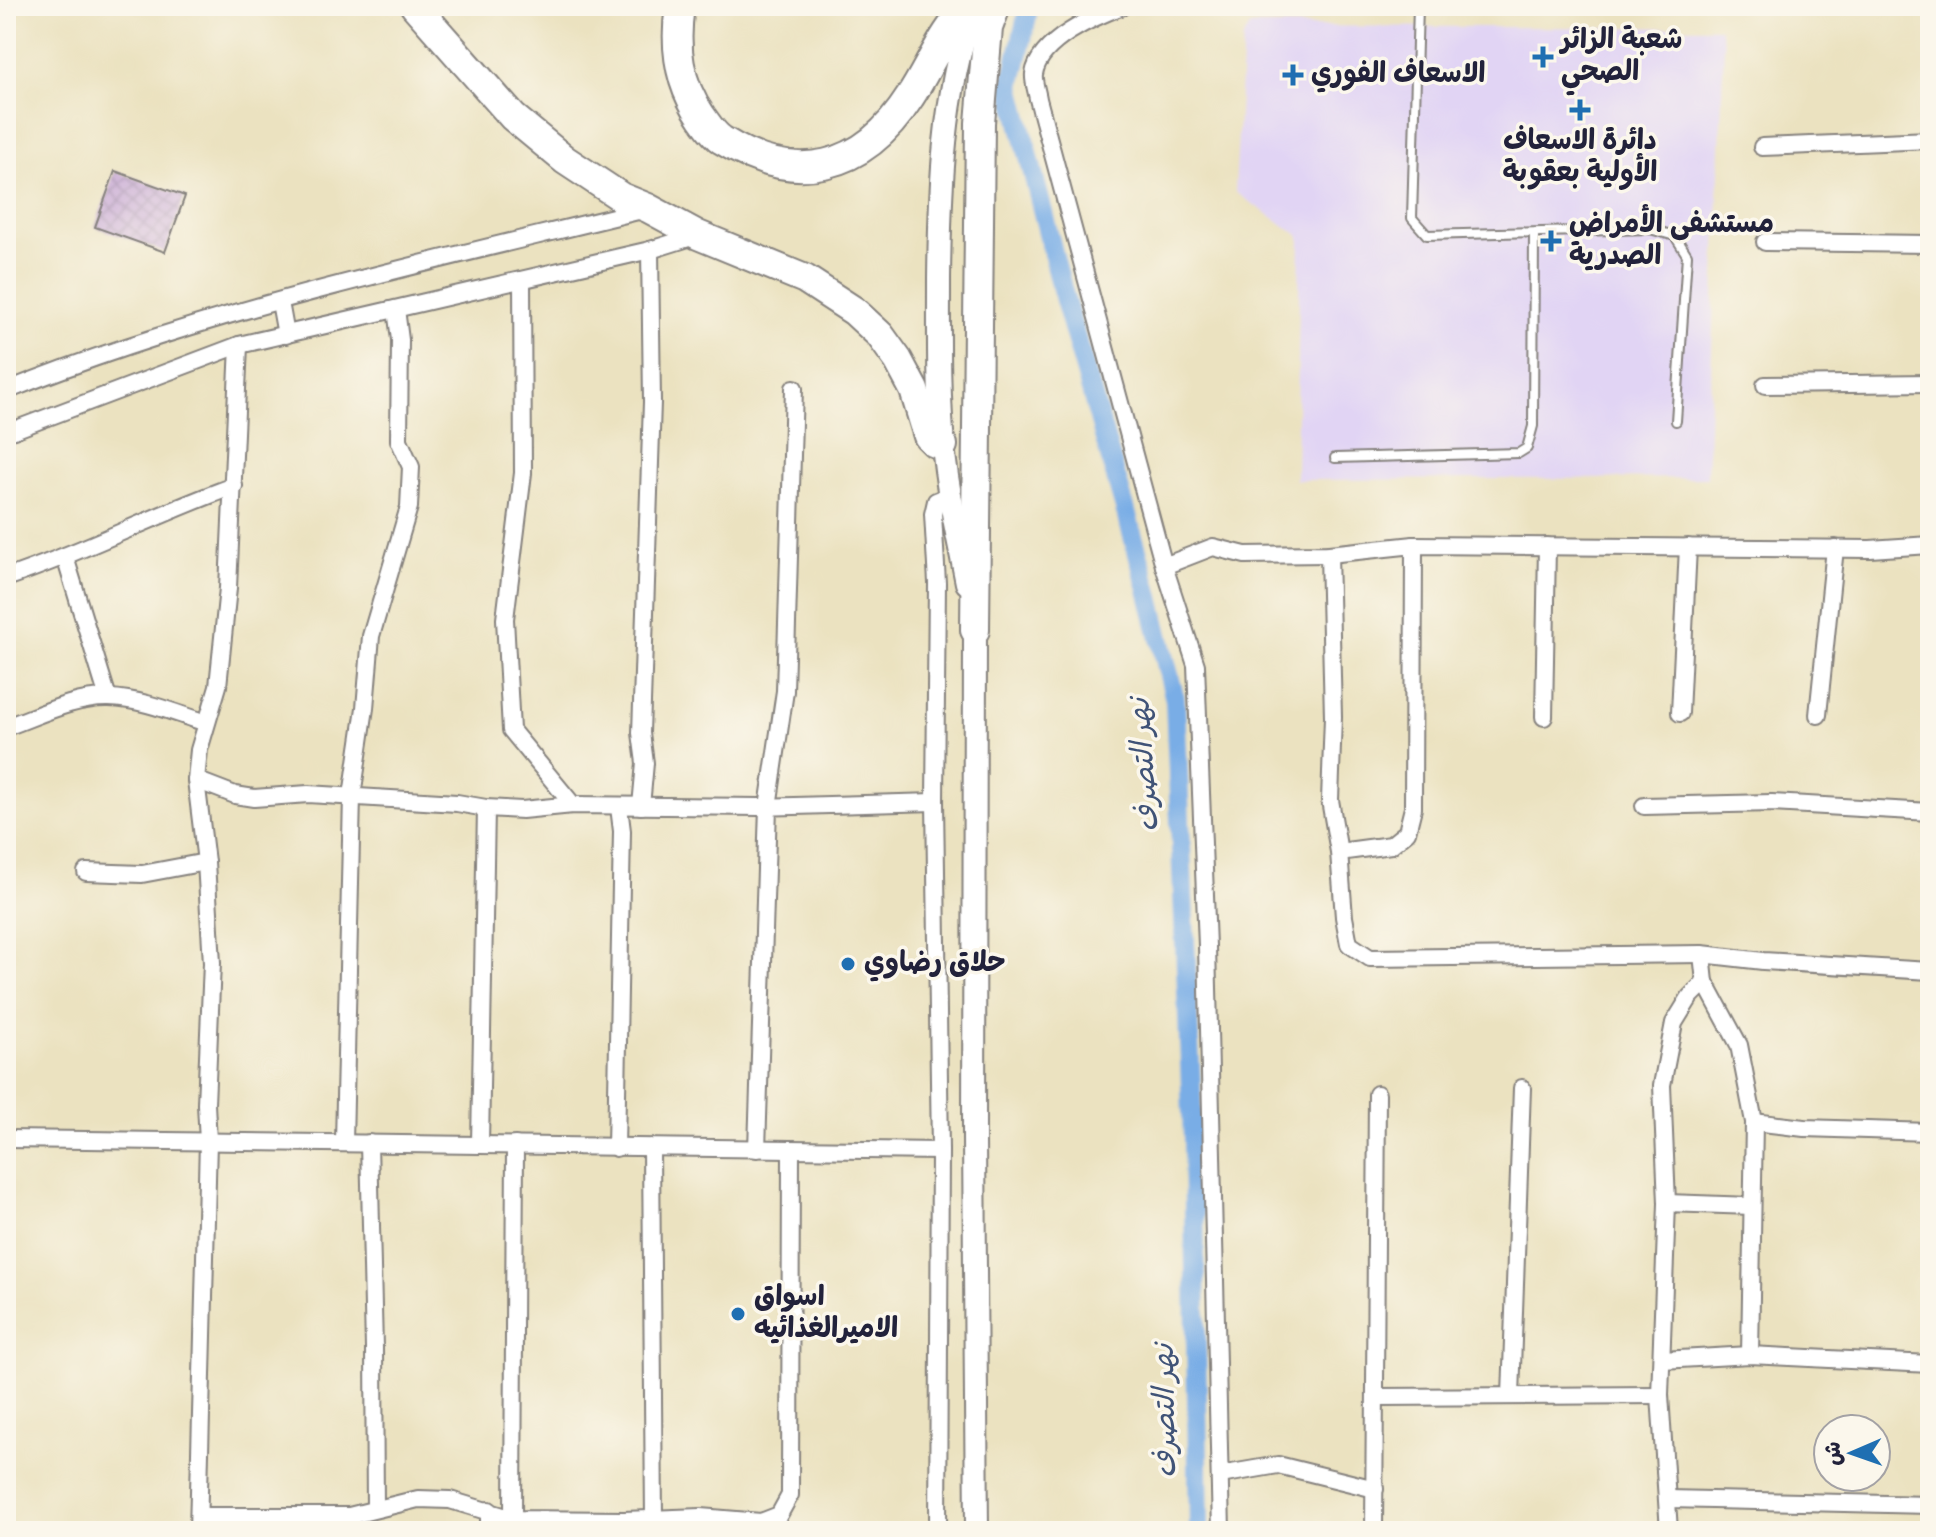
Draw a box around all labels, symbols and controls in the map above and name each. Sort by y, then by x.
place label: شعبة الزائر الصحي [1558,21,1682,96]
marker: شعبة الزائر الصحي [1532,46,1554,68]
place label: الاسعاف الفوري [1311,55,1485,96]
marker: الاسعاف الفوري [1282,64,1304,86]
marker: دائرة الاسعاف الأولية بعقوبة [1569,99,1591,121]
place label: دائرة الاسعاف الأولية بعقوبة [1502,122,1658,195]
place label: مستشفى الأمراض الصدرية [1569,204,1774,278]
marker: مستشفى الأمراض الصدرية [1540,230,1562,252]
water label: نهر التصرف [1119,693,1173,833]
place label: حلاق رضاوي [864,944,1006,985]
marker: حلاق رضاوي [839,955,857,973]
place label: اسواق الاميرالغذائيه [754,1278,898,1351]
marker: اسواق الاميرالغذائيه [729,1305,747,1323]
water label: نهر التصرف [1144,1340,1190,1478]
north arrow [1812,1413,1892,1493]
text: ش [1819,1441,1851,1466]

